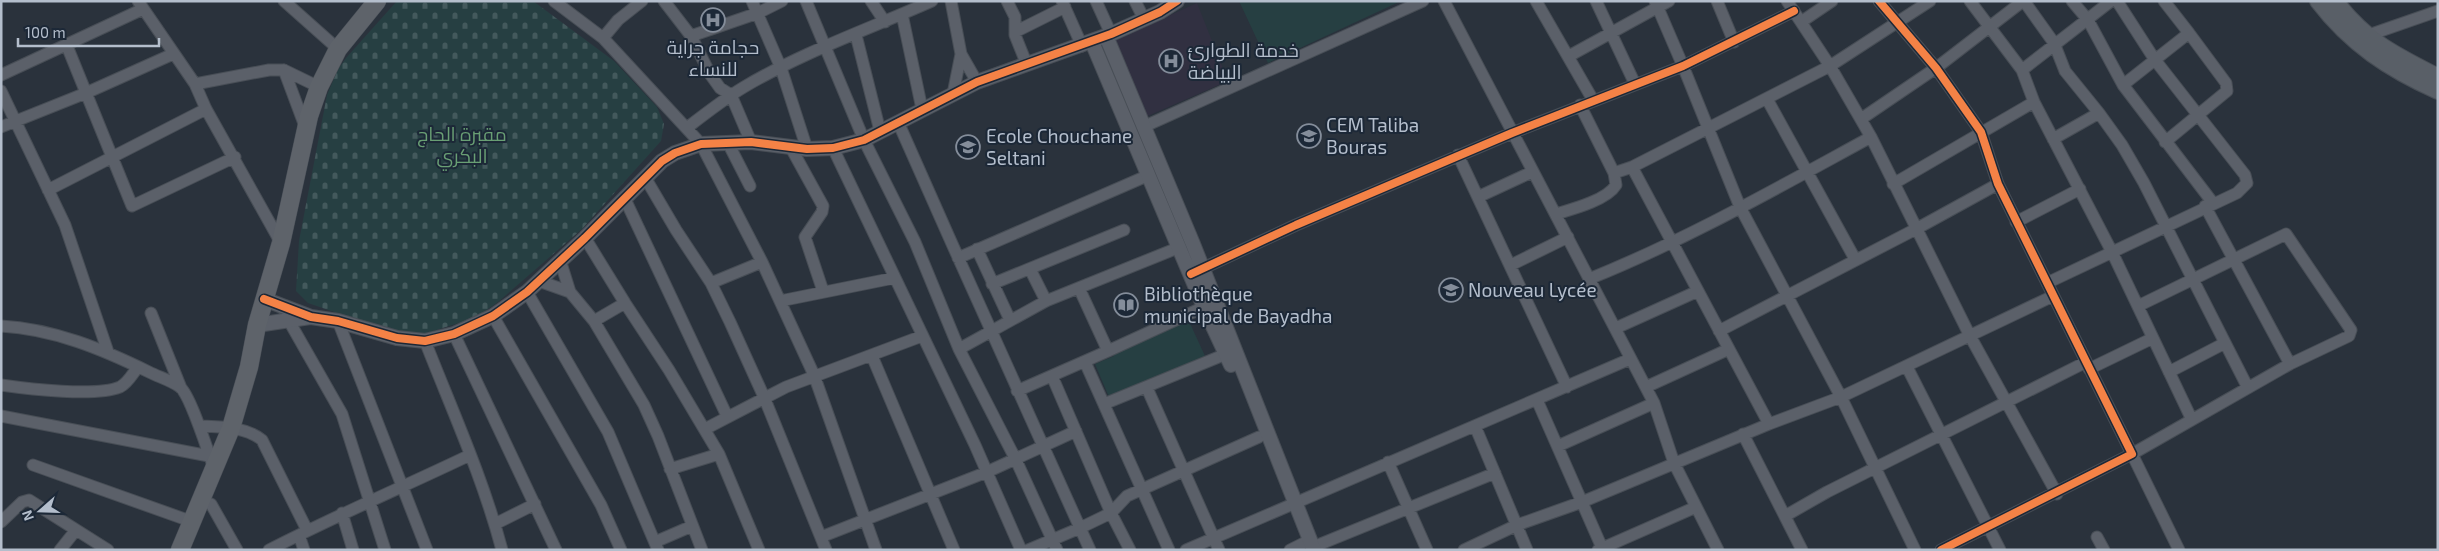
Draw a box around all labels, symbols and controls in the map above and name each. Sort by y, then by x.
hospital icon: حجامة جراية للنساء [700,7,726,33]
scale bar [18,15,159,47]
text: 100 m [25,23,66,41]
place label: حجامة جراية للنساء [667,35,759,80]
place label: خدمة الطوارئ البياضة [1188,38,1299,83]
hospital icon: خدمة الطوارئ البياضة [1158,48,1184,74]
place label: CEM Taliba Bouras [1326,113,1419,158]
park label: مقبرة الحاج البكري [417,122,507,171]
school or university icon: CEM Taliba Bouras [1296,123,1322,149]
place label: Ecole Chouchane Seltani [986,124,1132,169]
school or university icon: Ecole Chouchane Seltani [955,134,981,160]
school or university icon: Nouveau Lycée [1438,277,1464,303]
place label: Nouveau Lycée [1468,278,1597,301]
place label: Bibliothèque municipal de Bayadha [1144,282,1332,327]
library icon: Bibliothèque municipal de Bayadha [1113,292,1139,318]
north arrow [15,486,65,536]
text: N [18,508,37,523]

